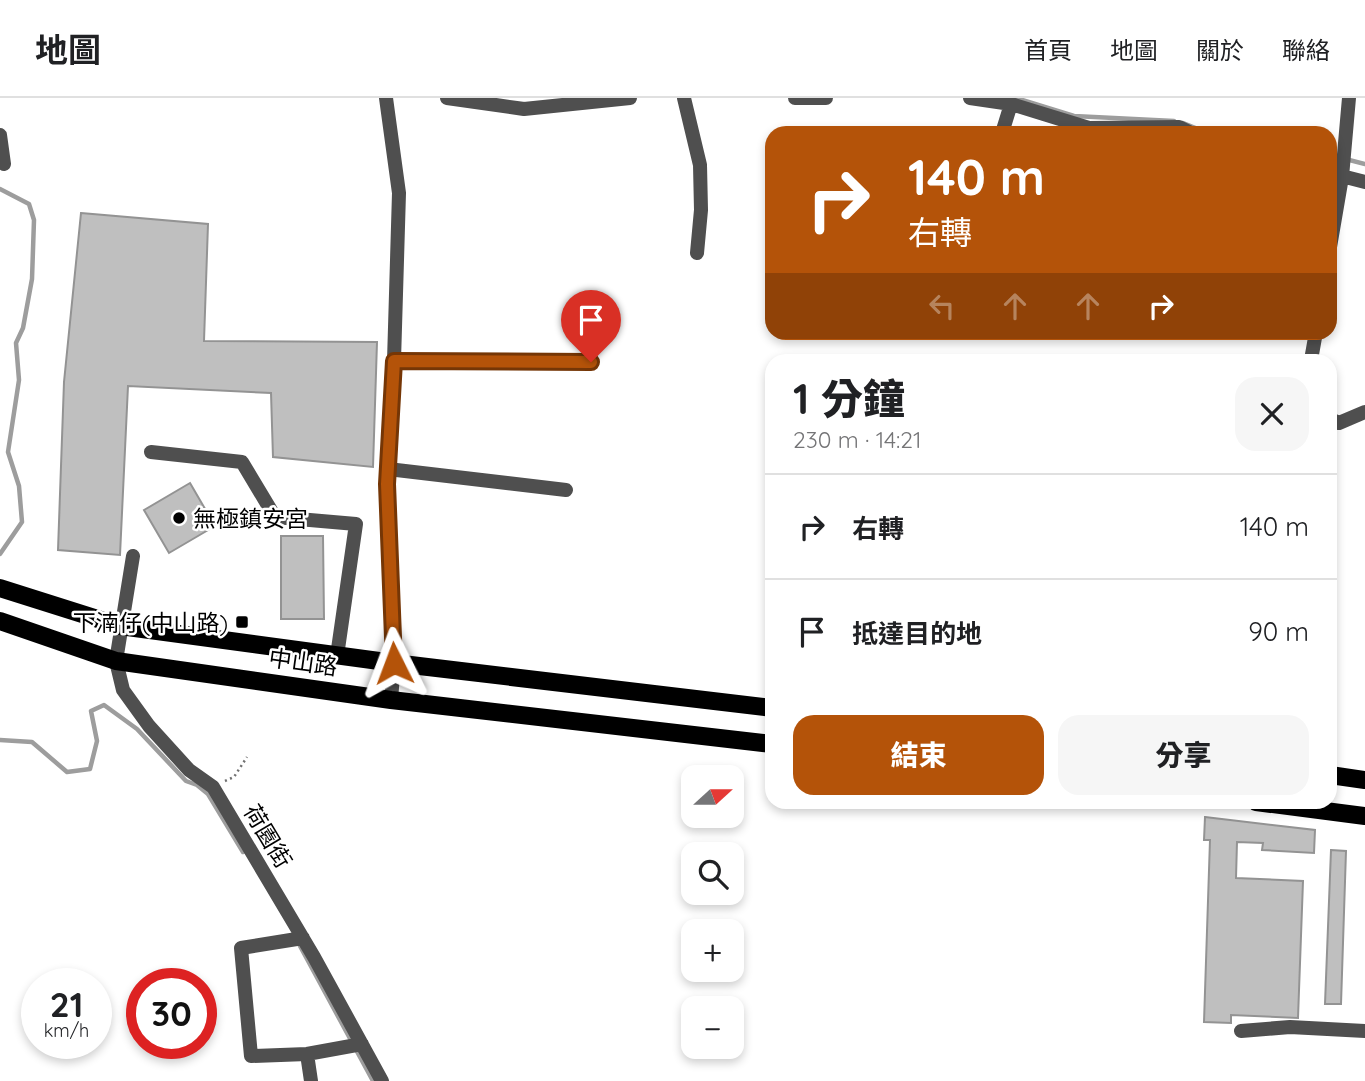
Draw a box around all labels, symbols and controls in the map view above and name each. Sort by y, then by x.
text: 地圖 [35,29,101,70]
text: 首頁 [1024,35,1072,65]
text: 地圖 [1110,35,1158,65]
text: 關於 [1196,35,1244,65]
text: 聯絡 [1282,35,1330,65]
text: 140 m [908,146,1045,207]
icon: right [793,154,884,245]
text: 右轉 [908,212,972,252]
icon: left [923,287,961,325]
icon: ahead [996,287,1034,325]
icon: ahead [1069,287,1107,325]
icon: right [1142,287,1180,325]
pin [561,290,621,362]
icon: arrive [572,301,610,339]
text: 1 分鐘 [793,372,905,425]
button: close [1235,377,1309,451]
text: 230 m · 14:21 [793,425,922,454]
place label: 無極鎮安宮 [193,504,308,533]
icon: right [793,508,831,546]
marker: 無極鎮安宮 [171,510,187,526]
text: 140 m [1240,510,1309,543]
text: 右轉 [852,512,904,545]
place label: 下湳仔(中山路) [73,608,228,637]
icon: arrive [793,613,831,651]
marker: 下湳仔(中山路) [234,614,250,630]
text: 90 m [1248,615,1309,648]
text: 抵達目的地 [852,617,982,650]
position arrow [357,626,431,700]
street label: 中山路 [267,643,339,681]
button: 結束 [793,715,1044,795]
button: 分享 [1058,715,1309,795]
north arrow [681,765,744,828]
map controls [681,765,744,1059]
street label: 荷園街 [238,799,298,873]
button: search [681,842,744,905]
button: + [681,919,744,982]
speed limit sign: 30 [126,968,217,1059]
text: 21 [50,982,83,1026]
button: − [681,996,744,1059]
text: km/h [44,1019,89,1042]

